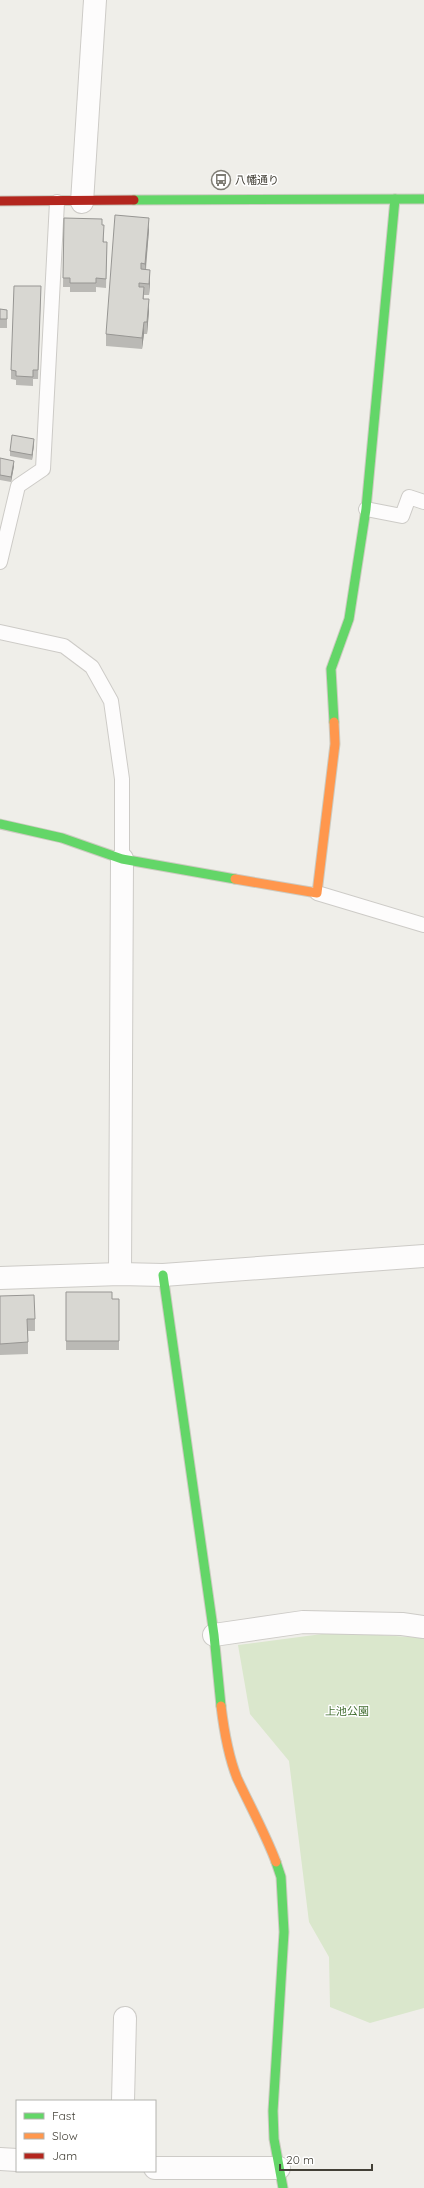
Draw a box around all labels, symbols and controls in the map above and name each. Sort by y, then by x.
bus stop icon: 八幡通り [210,169,232,191]
place label: 八幡通り [235,173,279,187]
park label: 上池公園 [325,1704,369,1718]
legend [16,2100,156,2172]
text: Fast [52,2108,76,2123]
text: Slow [52,2128,78,2143]
scale bar [280,2146,372,2172]
text: Jam [52,2148,77,2163]
text: 20 m [286,2152,314,2167]

